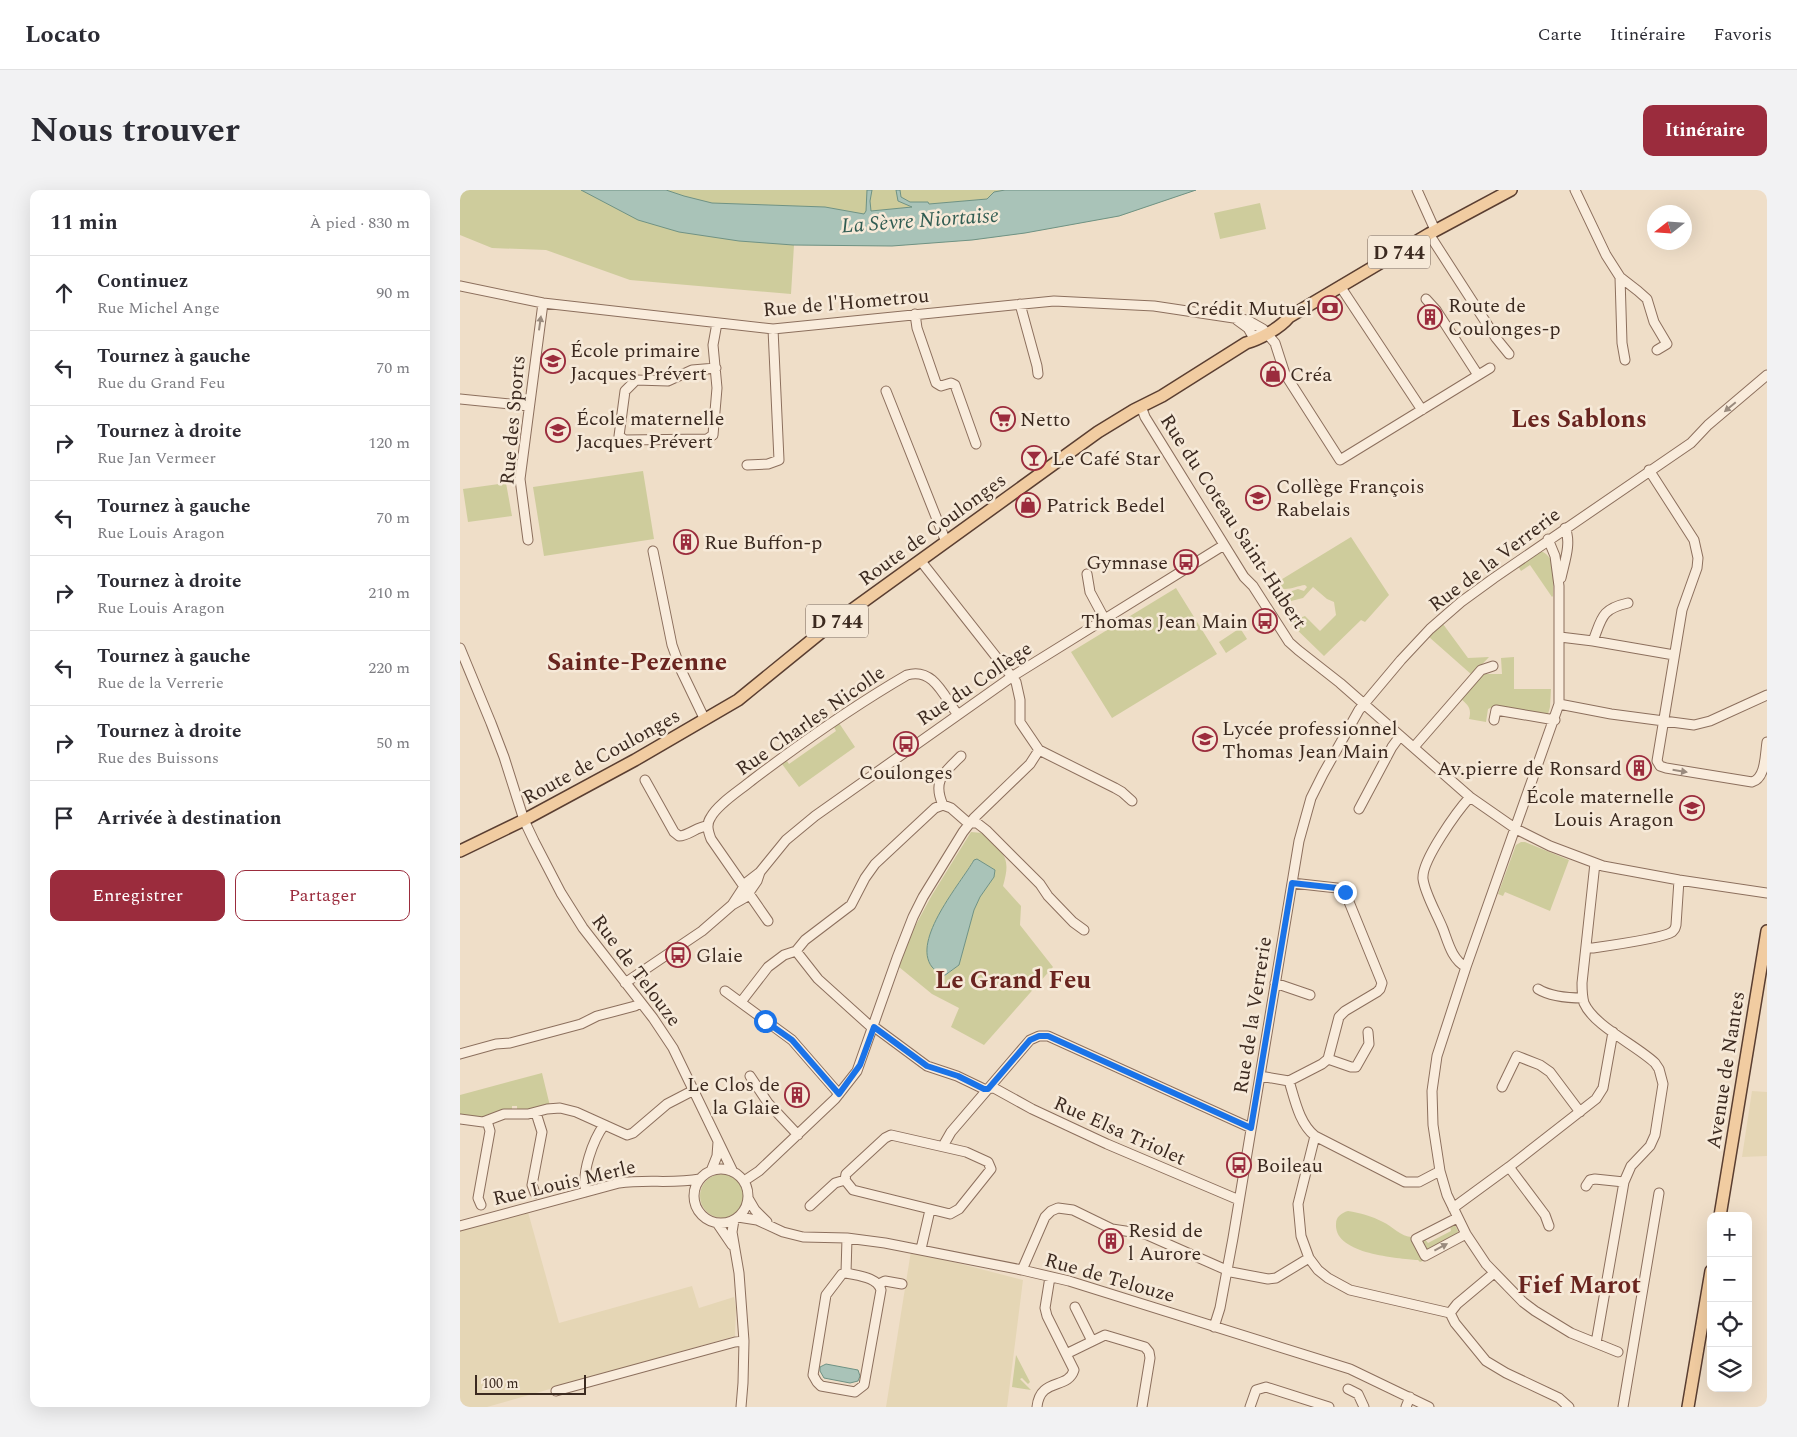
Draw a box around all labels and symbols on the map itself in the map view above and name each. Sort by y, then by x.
water label: La Sèvre Niortaise [840,200,1000,242]
north arrow [1647,205,1692,250]
road number: D 744 [1368,236,1430,268]
street label: Rue de l'Hometrou [762,281,931,325]
place label: Route de Coulonges-p [1448,291,1561,344]
place label: Crédit Mutuel [1186,294,1312,324]
bank icon: Crédit Mutuel [1317,295,1343,321]
building icon: Route de Coulonges-p [1417,304,1443,330]
one-way arrow [536,315,544,331]
place label: École primaire Jacques Prévert [570,336,707,389]
school or university icon: École primaire Jacques Prévert [540,348,566,374]
street label: Rue des Sports [492,354,534,486]
place label: Créa [1290,360,1332,390]
shop icon: Créa [1260,361,1286,387]
district label: Les Sablons [1511,401,1647,439]
one-way arrow [1723,401,1736,412]
place label: École maternelle Jacques Prévert [576,404,724,457]
place label: Netto [1020,405,1071,435]
supermarket icon: Netto [990,406,1016,432]
street label: Rue du Coteau Saint-Hubert [1152,408,1314,635]
school or university icon: École maternelle Jacques Prévert [545,417,571,443]
place label: Le Café Star [1052,444,1161,474]
bar icon: Le Café Star [1021,445,1047,471]
street label: Route de Coulonges [852,466,1013,594]
place label: Collège François Rabelais [1276,472,1425,525]
school or university icon: Collège François Rabelais [1245,485,1271,511]
place label: Patrick Bedel [1046,491,1165,521]
shop icon: Patrick Bedel [1015,492,1041,518]
street label: Rue de la Verrerie [1422,500,1567,619]
place label: Rue Buffon-p [704,528,822,558]
building icon: Rue Buffon-p [673,529,699,555]
place label: Gymnase [1086,548,1168,578]
bus stop icon: Gymnase [1173,549,1199,575]
road number: D 744 [806,604,868,638]
place label: Thomas Jean Main [1081,607,1248,637]
bus stop icon: Thomas Jean Main [1252,608,1278,634]
street label: Rue du Collège [911,634,1038,734]
district label: Sainte-Pezenne [547,644,727,682]
street label: Rue Charles Nicolle [730,658,891,784]
street label: Route de Coulonges [517,701,686,813]
place label: Lycée professionnel Thomas Jean Main [1222,714,1398,767]
school or university icon: Lycée professionnel Thomas Jean Main [1192,726,1218,752]
bus stop icon: Coulonges [893,731,919,757]
place label: Av.pierre de Ronsard [1437,754,1622,784]
building icon: Av.pierre de Ronsard [1626,755,1652,781]
place label: Coulonges [859,758,953,788]
one-way arrow [1672,767,1688,775]
place label: École maternelle Louis Aragon [1526,782,1674,835]
school or university icon: École maternelle Louis Aragon [1679,795,1705,821]
route end [1334,881,1357,904]
street label: Rue de Telouze [584,908,689,1033]
street label: Rue de la Verrerie [1226,935,1280,1096]
place label: Glaie [696,941,743,971]
bus stop icon: Glaie [665,942,691,968]
district label: Le Grand Feu [935,962,1091,1000]
street label: Avenue de Nantes [1699,989,1753,1151]
route start [754,1010,777,1033]
place label: Le Clos de la Glaie [687,1070,780,1123]
building icon: Le Clos de la Glaie [784,1082,810,1108]
street label: Rue Elsa Triolet [1049,1088,1191,1173]
place label: Boileau [1256,1151,1323,1181]
street label: Rue Louis Merle [490,1152,639,1214]
bus stop icon: Boileau [1226,1152,1252,1178]
place label: Resid de l Aurore [1128,1216,1203,1269]
building icon: Resid de l Aurore [1098,1228,1124,1254]
one-way arrow [1434,1243,1449,1251]
street label: Rue de Telouze [1041,1245,1178,1311]
district label: Fief Marot [1517,1267,1641,1305]
scale bar [475,1372,586,1395]

